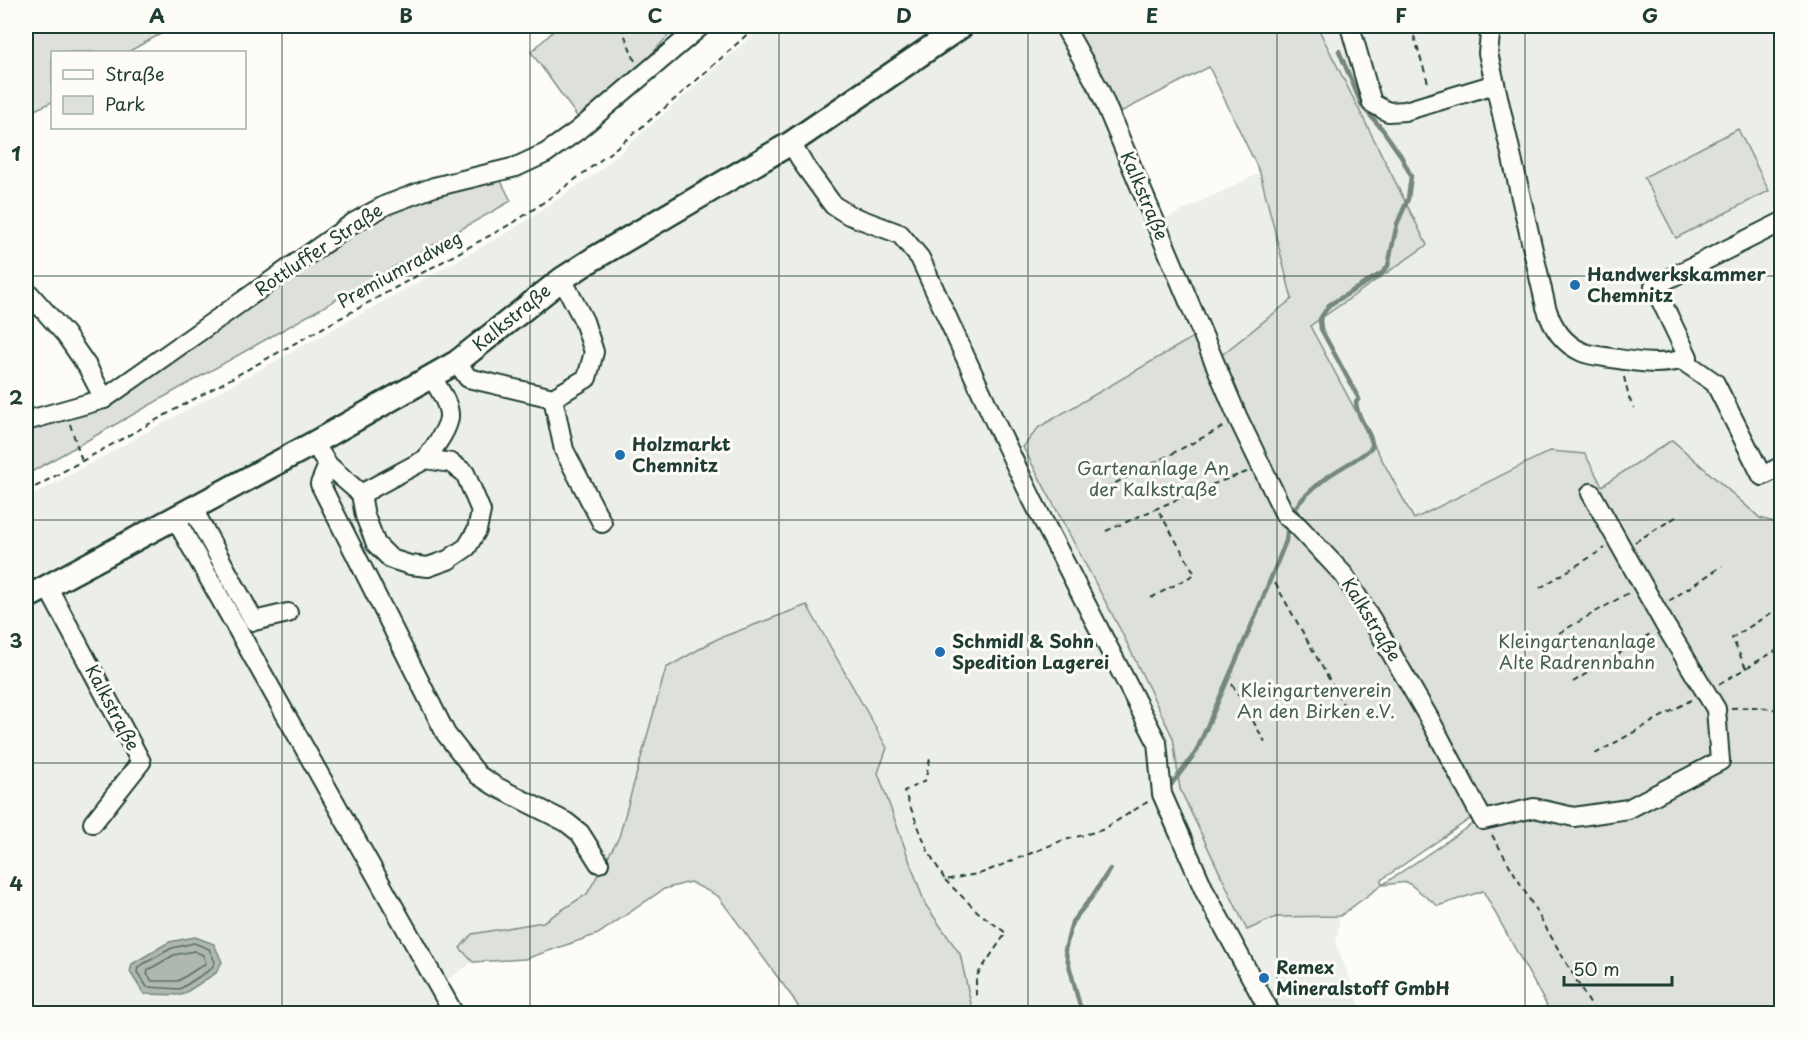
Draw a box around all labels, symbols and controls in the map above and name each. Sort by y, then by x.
text: A [149,0,165,30]
text: B [399,0,413,30]
text: C [647,0,663,30]
text: D [896,0,912,30]
text: E [1146,0,1158,30]
text: F [1395,0,1407,30]
text: G [1642,0,1658,30]
legend [51,51,246,129]
text: Straße [105,60,165,87]
text: Park [105,90,145,117]
text: 1 [11,138,21,168]
street label: Kalkstraße [1115,147,1176,244]
street label: Rottluffer Straße [249,196,387,302]
street label: Premiumradweg [332,223,466,314]
place label: Handwerkskammer Chemnitz [1587,260,1766,308]
street label: Kalkstraße [466,277,556,357]
marker: Handwerkskammer Chemnitz [1568,278,1582,292]
text: 2 [9,382,23,412]
place label: Holzmarkt Chemnitz [632,430,731,478]
marker: Holzmarkt Chemnitz [613,448,627,462]
park label: Gartenanlage An der Kalkstraße [1077,454,1229,502]
street label: Kalkstraße [1336,572,1409,666]
text: 3 [9,625,23,655]
place label: Schmidl & Sohn Spedition Lagerei [952,627,1109,675]
park label: Kleingartenanlage Alte Radrennbahn [1498,627,1656,675]
marker: Schmidl & Sohn Spedition Lagerei [933,645,947,659]
street label: Kalkstraße [79,659,147,755]
park label: Kleingartenverein An den Birken e.V. [1237,676,1395,724]
text: 4 [9,868,23,898]
scale bar [1564,949,1672,987]
place label: Remex Mineralstoff GmbH [1276,953,1450,1001]
text: 50 m [1573,955,1620,982]
marker: Remex Mineralstoff GmbH [1257,971,1271,985]

